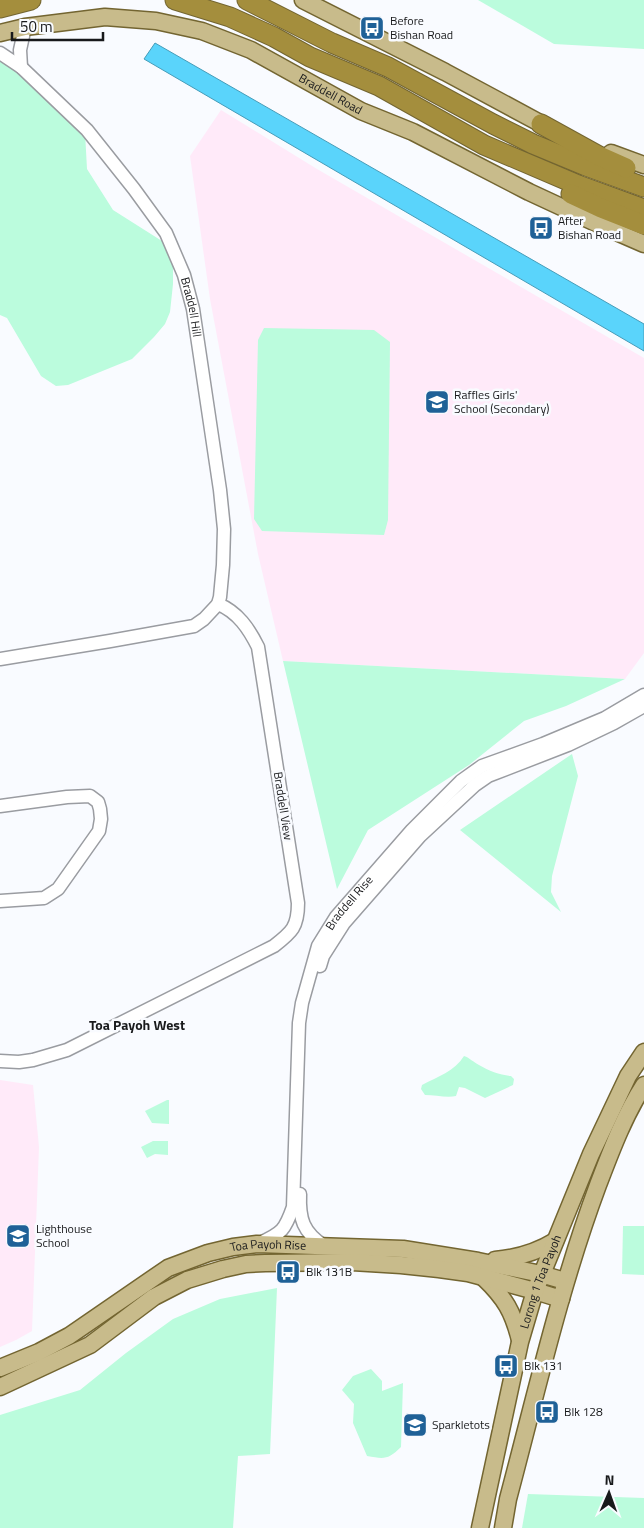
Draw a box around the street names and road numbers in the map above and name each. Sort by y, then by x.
street label: Braddell Road [295,68,366,119]
street label: Braddell Hill [176,275,207,338]
street label: Braddell View [269,770,298,842]
street label: Braddell Rise [320,871,377,934]
street label: Lorong 1 Toa Payoh [514,1232,566,1331]
street label: Toa Payoh Rise [228,1234,306,1256]

